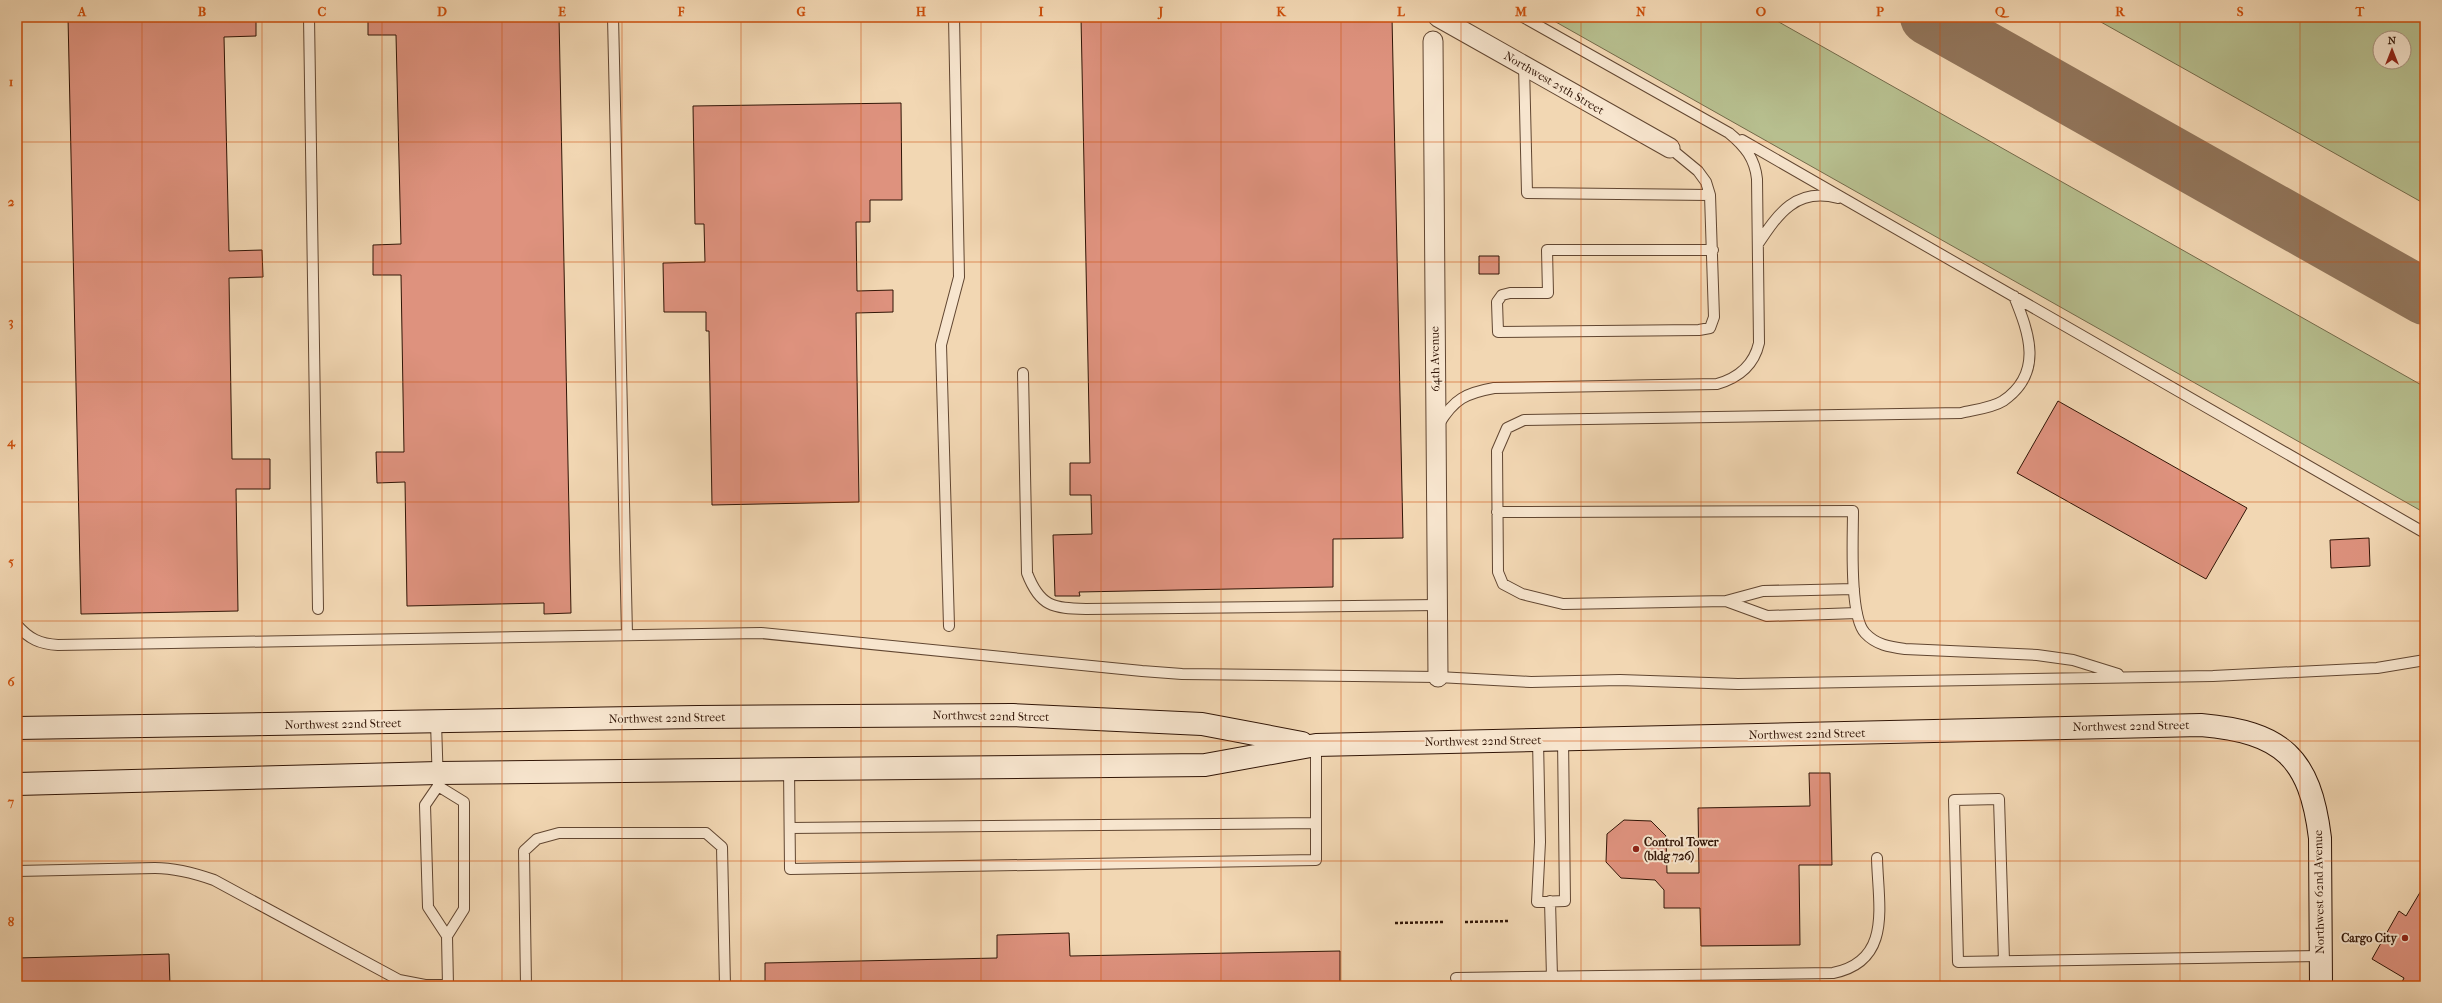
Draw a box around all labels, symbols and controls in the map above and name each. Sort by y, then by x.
text: A [77,4,87,19]
text: B [198,4,207,19]
text: C [318,4,327,19]
text: D [437,4,447,19]
text: E [558,4,566,19]
text: F [677,4,685,19]
text: G [796,4,806,19]
text: H [916,4,927,19]
text: I [1038,4,1044,19]
text: J [1157,4,1164,20]
text: K [1276,4,1287,19]
text: L [1397,4,1406,19]
text: M [1514,4,1527,19]
text: N [1636,4,1646,19]
text: O [1756,4,1766,19]
text: P [1876,4,1884,19]
text: Q [1995,4,2010,19]
text: R [2115,4,2126,19]
text: S [2237,4,2244,19]
text: T [2355,4,2366,19]
north arrow [2372,30,2412,70]
text: N [2388,34,2397,47]
street label: Northwest 25th Street [1501,49,1607,118]
text: 1 [9,74,14,89]
text: 2 [8,194,15,209]
text: 3 [8,314,14,330]
street label: 64th Avenue [1427,326,1443,392]
text: 4 [6,434,16,450]
text: 5 [8,554,14,569]
text: 6 [7,674,15,689]
street label: Northwest 22nd Street [932,708,1050,724]
street label: Northwest 22nd Street [608,710,726,726]
street label: Northwest 22nd Street [284,716,402,732]
street label: Northwest 22nd Street [2072,718,2190,734]
street label: Northwest 22nd Street [1748,726,1866,742]
street label: Northwest 22nd Street [1424,733,1542,749]
text: 7 [7,794,15,809]
street label: Northwest 62nd Avenue [2311,830,2327,954]
place label: Control Tower (bldg 726) [1644,835,1720,864]
marker: Control Tower (bldg 726) [1631,844,1641,854]
text: 8 [8,914,15,929]
place label: Cargo City [2341,931,2398,946]
marker: Cargo City [2400,933,2410,943]

